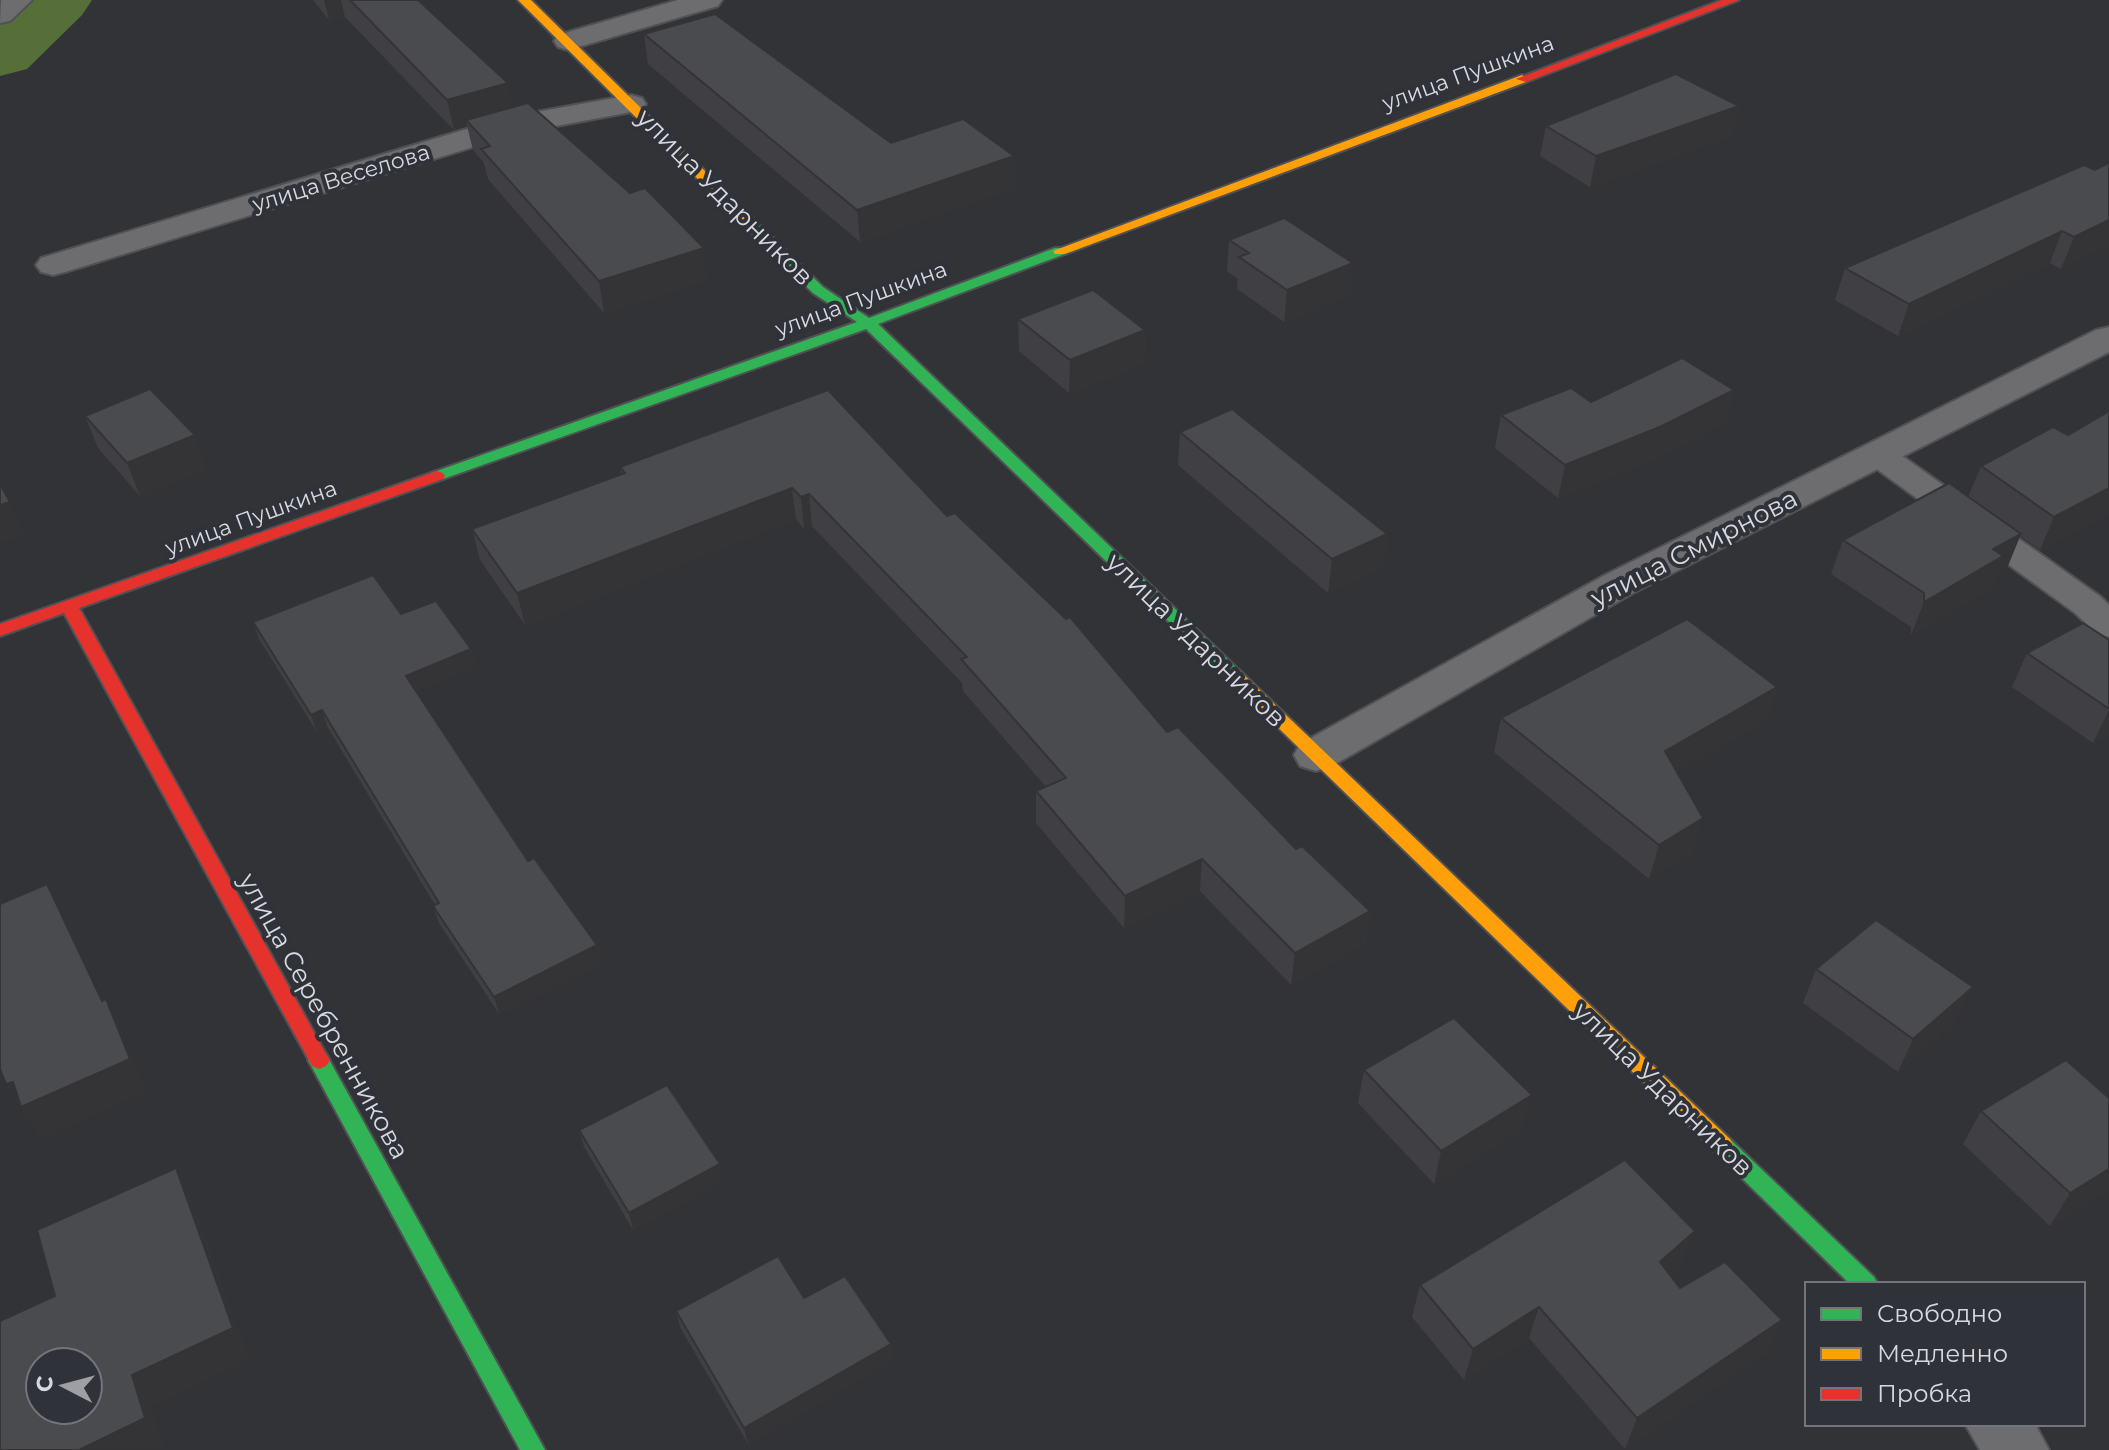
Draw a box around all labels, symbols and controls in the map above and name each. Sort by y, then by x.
street label: улица Пушкина [1377,29,1558,117]
street label: улица Ударников [629,101,820,292]
street label: улица Веселова [248,138,433,218]
street label: улица Пушкина [770,255,951,343]
street label: улица Пушкина [160,474,341,562]
street label: улица Смирнова [1584,482,1803,614]
street label: улица Ударников [1099,545,1292,734]
street label: улица Серебренникова [231,866,416,1165]
street label: улица Ударников [1566,994,1759,1183]
legend [1805,1282,2085,1426]
text: Свободно [1877,1299,2002,1328]
text: Медленно [1877,1339,2008,1368]
north arrow [24,1346,104,1426]
text: С [30,1375,59,1393]
text: Пробка [1877,1379,1972,1408]

